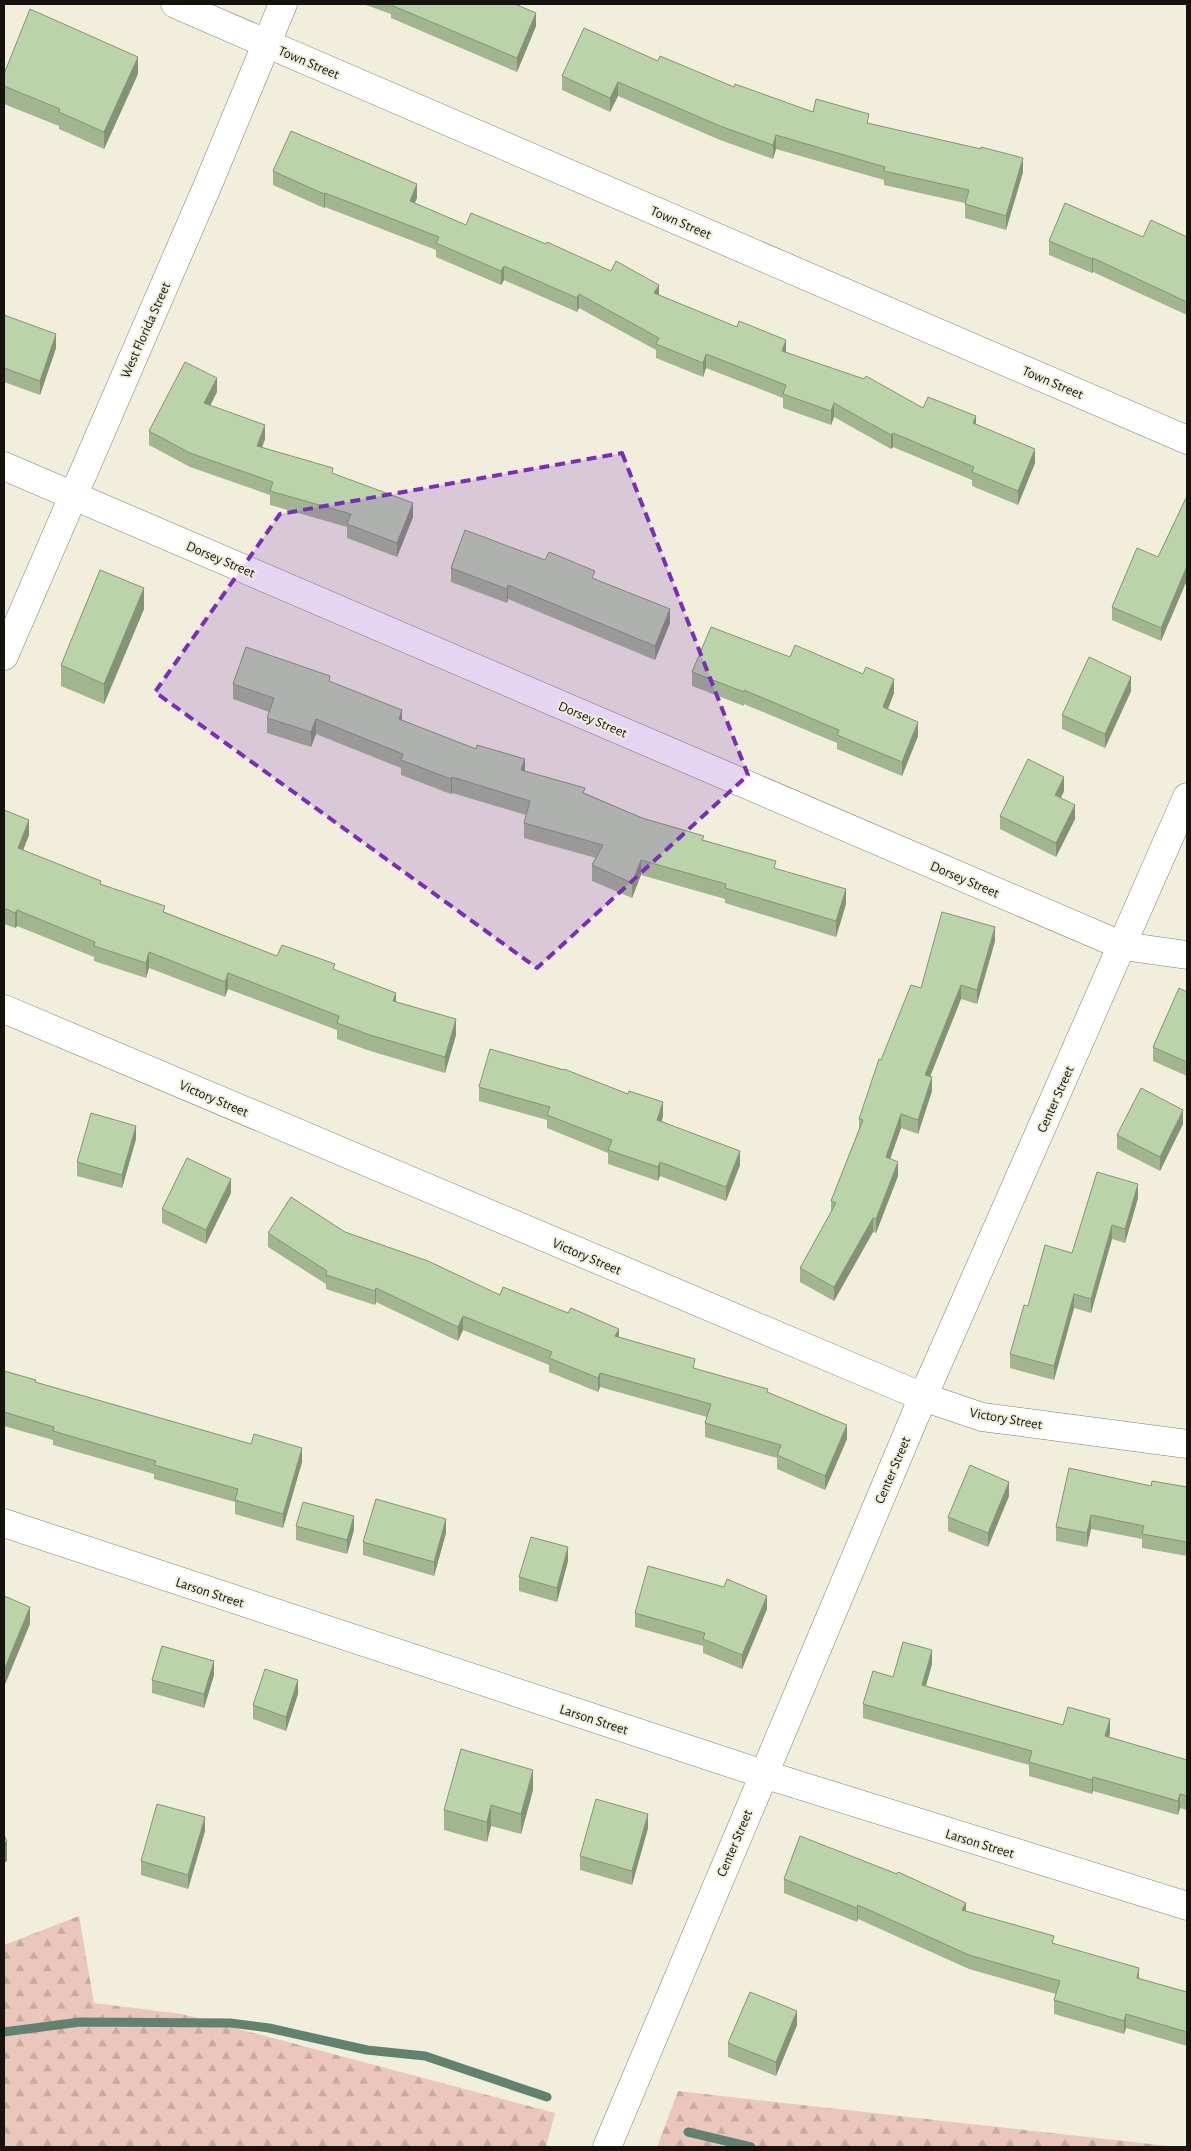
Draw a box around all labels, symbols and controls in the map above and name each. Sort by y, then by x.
street label: Town Street [276,44,342,82]
street label: Town Street [648,204,714,242]
street label: West Florida Street [118,280,174,381]
street label: Town Street [1020,364,1086,402]
street label: Dorsey Street [184,539,258,581]
street label: Dorsey Street [556,699,630,741]
street label: Dorsey Street [928,859,1002,901]
street label: Center Street [1035,1064,1077,1135]
street label: Victory Street [177,1078,251,1120]
street label: Victory Street [550,1236,624,1278]
street label: Victory Street [968,1406,1044,1432]
street label: Center Street [873,1434,913,1506]
street label: Larson Street [174,1575,246,1611]
street label: Larson Street [558,1702,630,1738]
street label: Center Street [715,1807,755,1879]
street label: Larson Street [944,1827,1016,1861]

